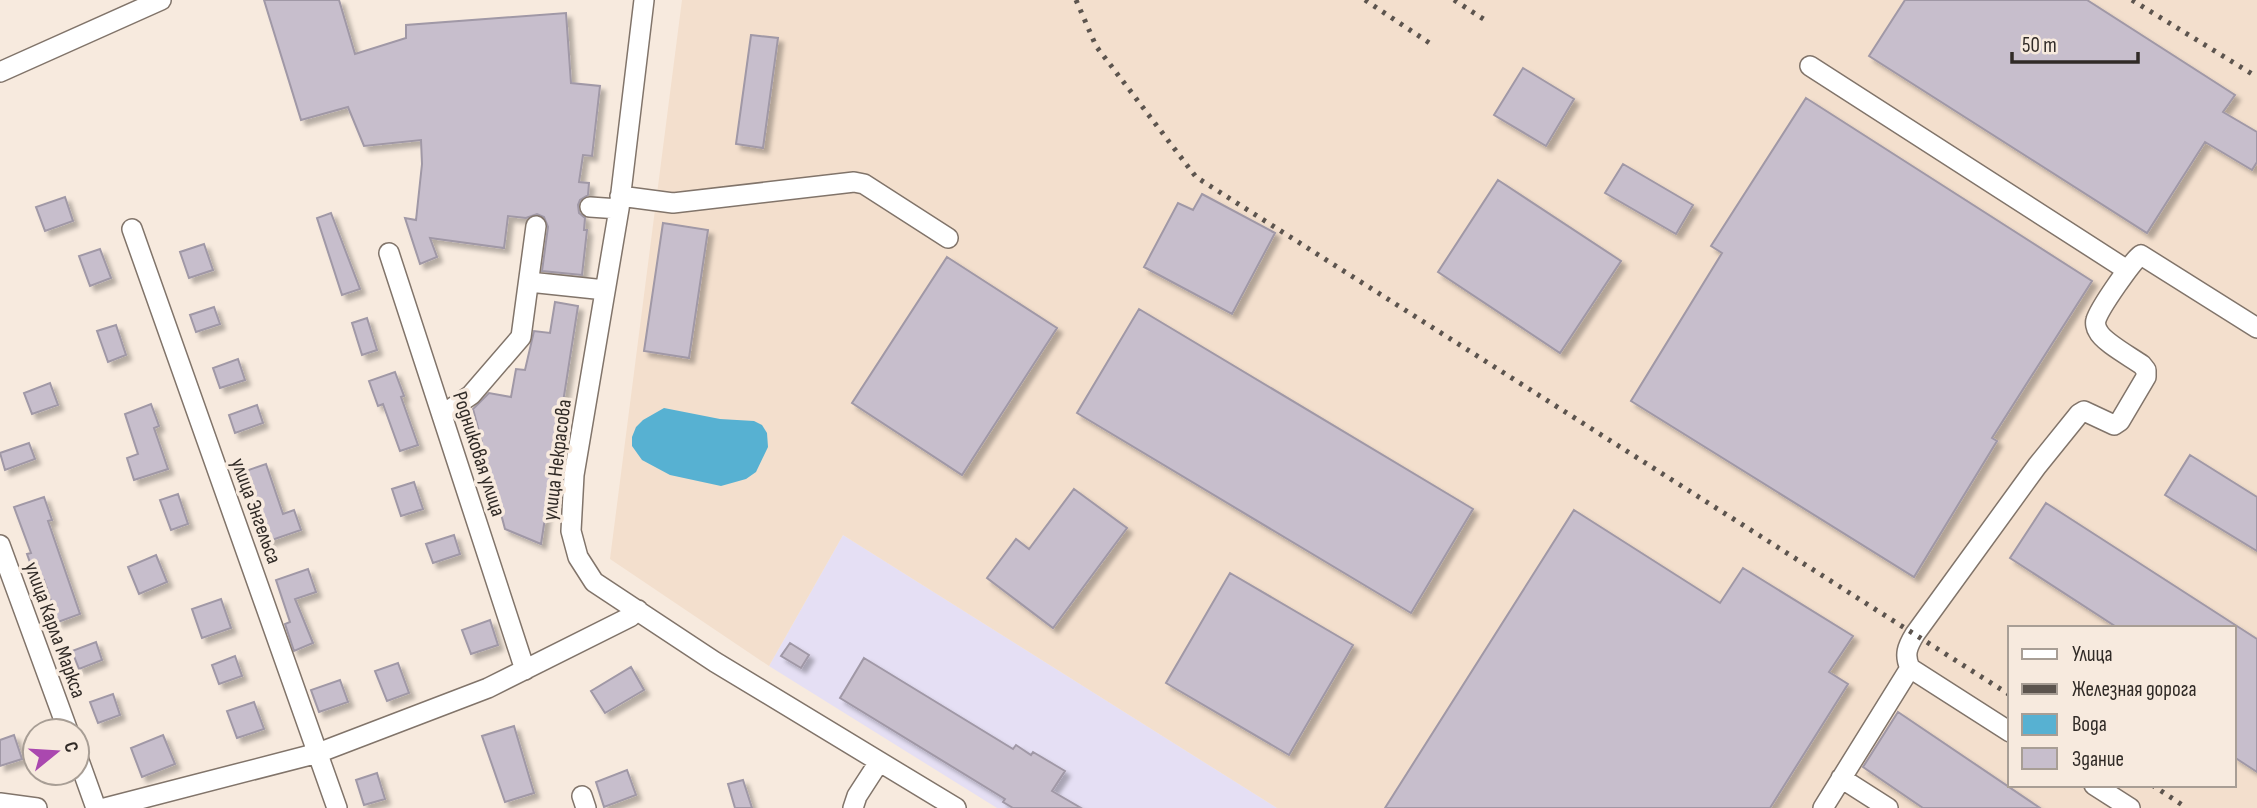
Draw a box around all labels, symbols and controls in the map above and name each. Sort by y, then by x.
scale bar [2012,21,2138,65]
text: 50 m [2022,33,2057,58]
street label: Родниковая улица [447,388,511,520]
street label: улица Некрасова [537,398,577,522]
street label: улица Энгельса [225,455,287,567]
street label: улица Карла Маркса [19,559,91,701]
legend [2008,626,2236,787]
text: Улица [2072,642,2113,667]
text: Железная дорога [2072,677,2197,702]
text: Вода [2072,712,2107,737]
north arrow [21,717,91,787]
text: С [58,739,83,756]
text: Здание [2072,747,2124,772]

